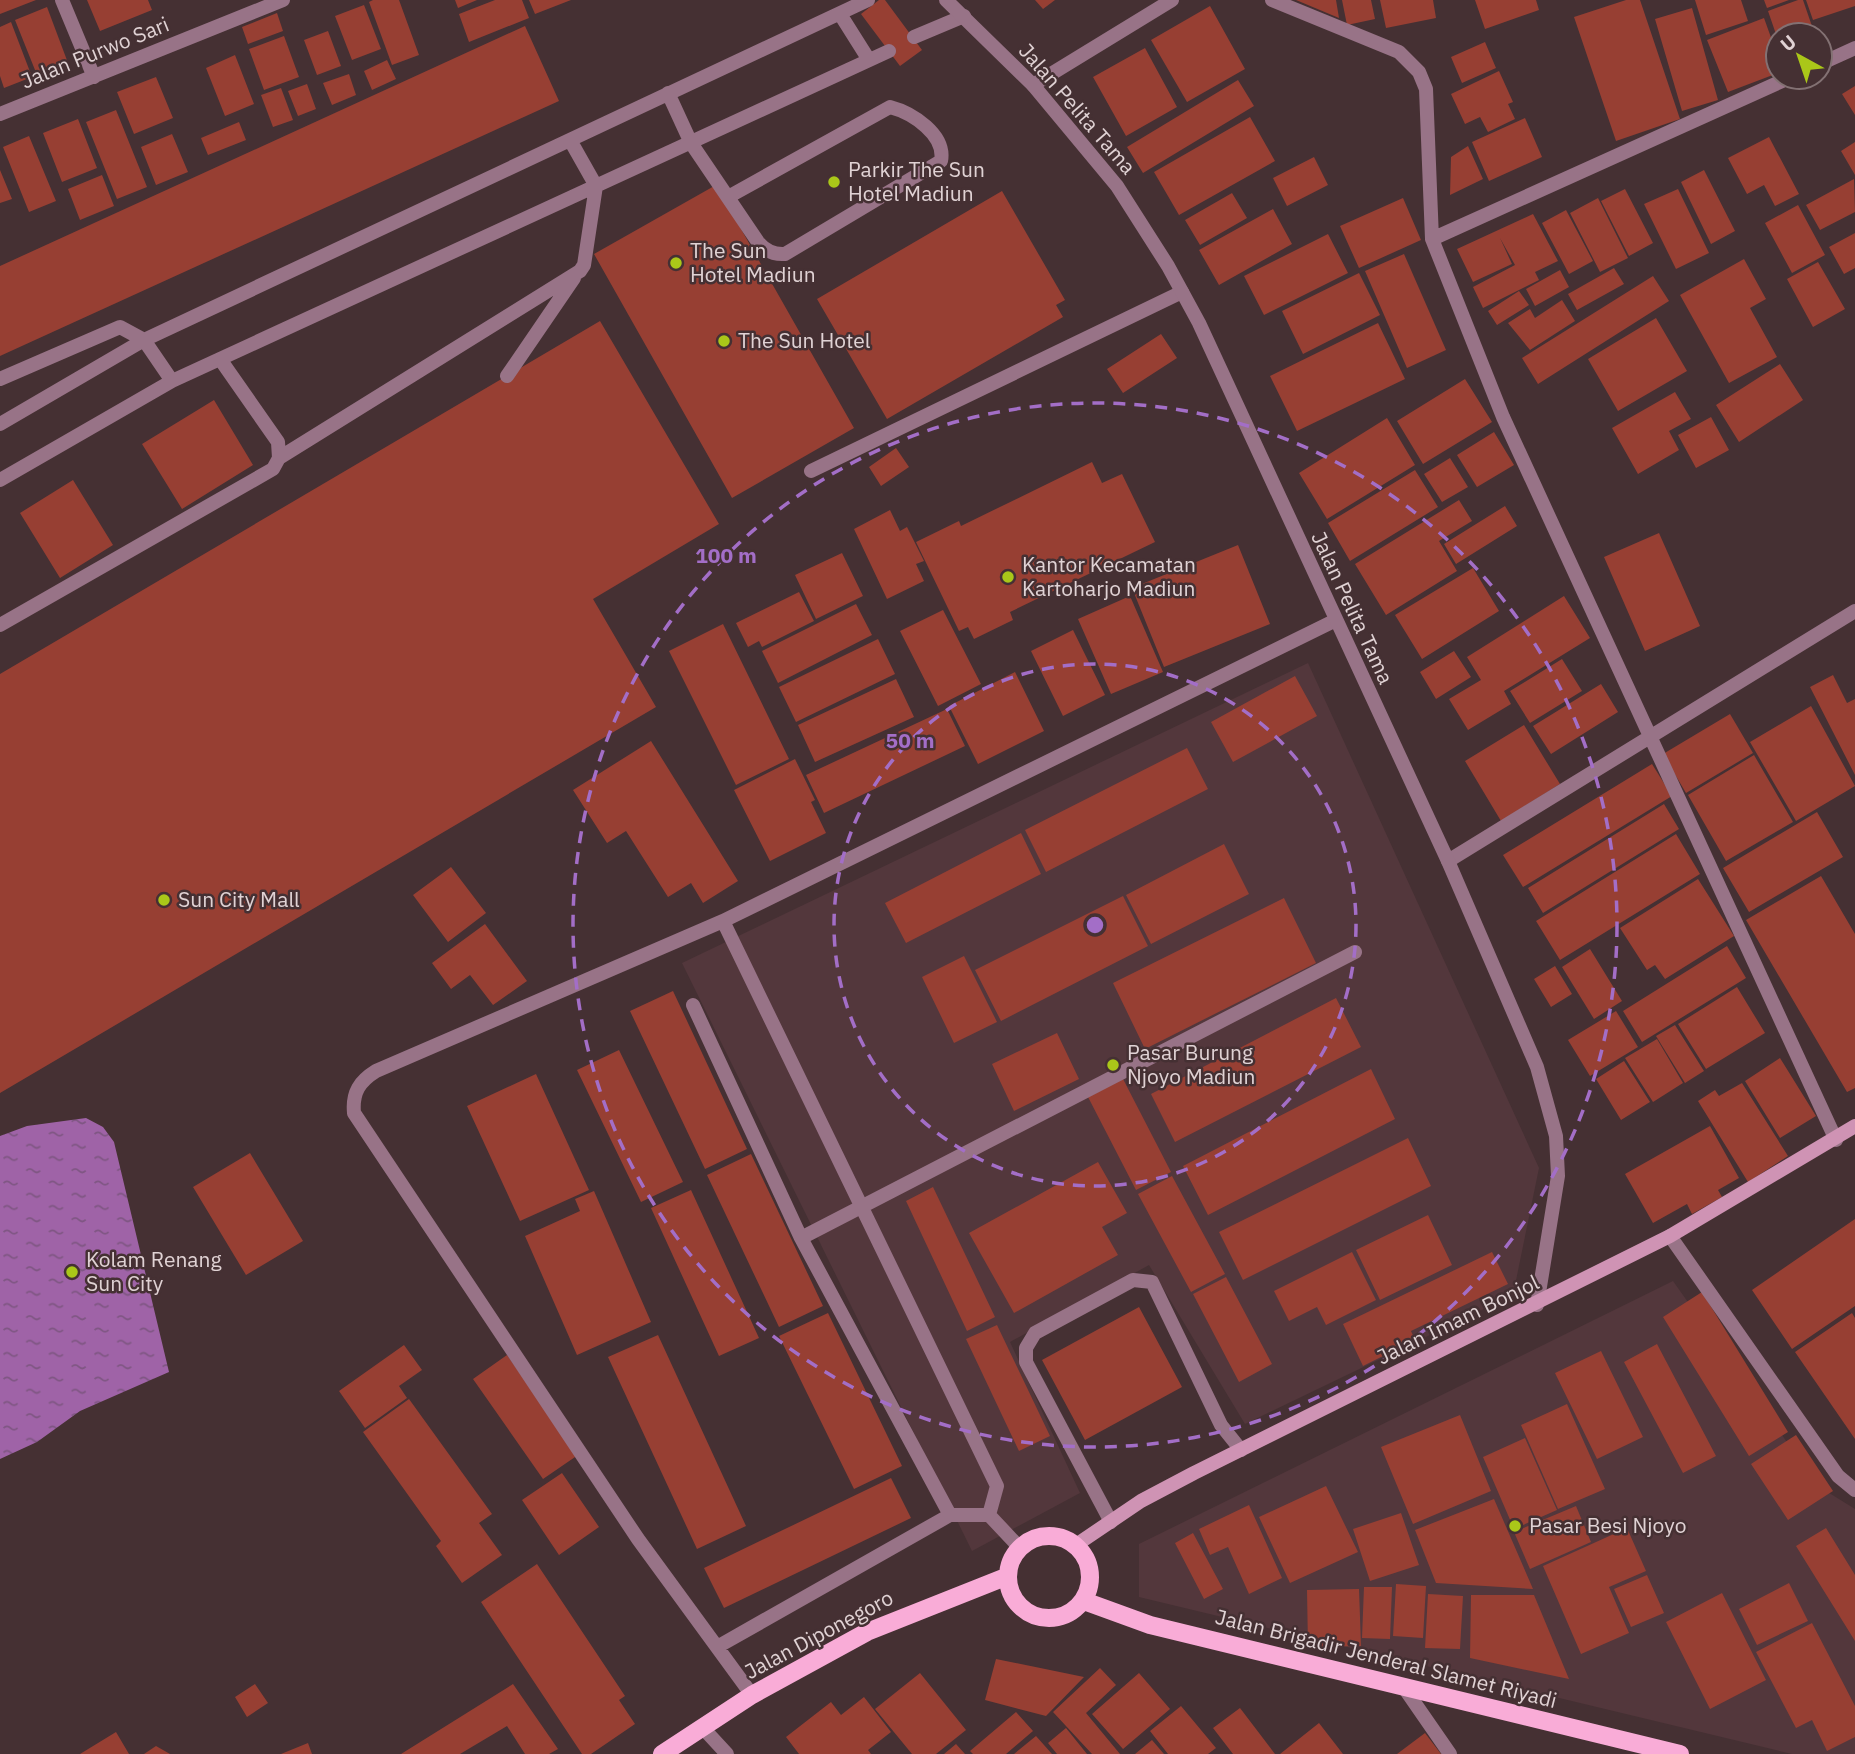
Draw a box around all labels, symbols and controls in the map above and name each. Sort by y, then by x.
street label: Jalan Purwo Sari [16,10,173,95]
north arrow [1764,21,1834,91]
text: U [1775,30,1801,56]
street label: Jalan Pelita Tama [1013,37,1143,180]
place label: Parkir The Sun Hotel Madiun [848,155,985,207]
marker: Parkir The Sun Hotel Madiun [826,174,842,190]
place label: The Sun Hotel Madiun [690,236,816,288]
marker: The Sun Hotel Madiun [668,255,684,271]
place label: The Sun Hotel [738,326,871,354]
marker: The Sun Hotel [716,333,732,349]
street label: Jalan Pelita Tama [1305,527,1401,688]
text: 100 m [695,541,757,569]
place label: Kantor Kecamatan Kartoharjo Madiun [1022,550,1196,602]
marker: Kantor Kecamatan Kartoharjo Madiun [1000,569,1016,585]
text: 50 m [886,726,934,754]
place label: Sun City Mall [178,885,300,913]
marker: Sun City Mall [156,892,172,908]
centre of rings [1083,913,1107,937]
place label: Pasar Burung Njoyo Madiun [1127,1038,1255,1090]
marker: Pasar Burung Njoyo Madiun [1105,1057,1121,1073]
place label: Kolam Renang Sun City [86,1245,222,1297]
marker: Kolam Renang Sun City [64,1264,80,1280]
street label: Jalan Imam Bonjol [1372,1268,1544,1371]
place label: Pasar Besi Njoyo [1529,1511,1686,1539]
marker: Pasar Besi Njoyo [1507,1518,1523,1534]
street label: Jalan Diponegoro [739,1583,898,1685]
street label: Jalan Brigadir Jenderal Slamet Riyadi [1213,1602,1560,1714]

